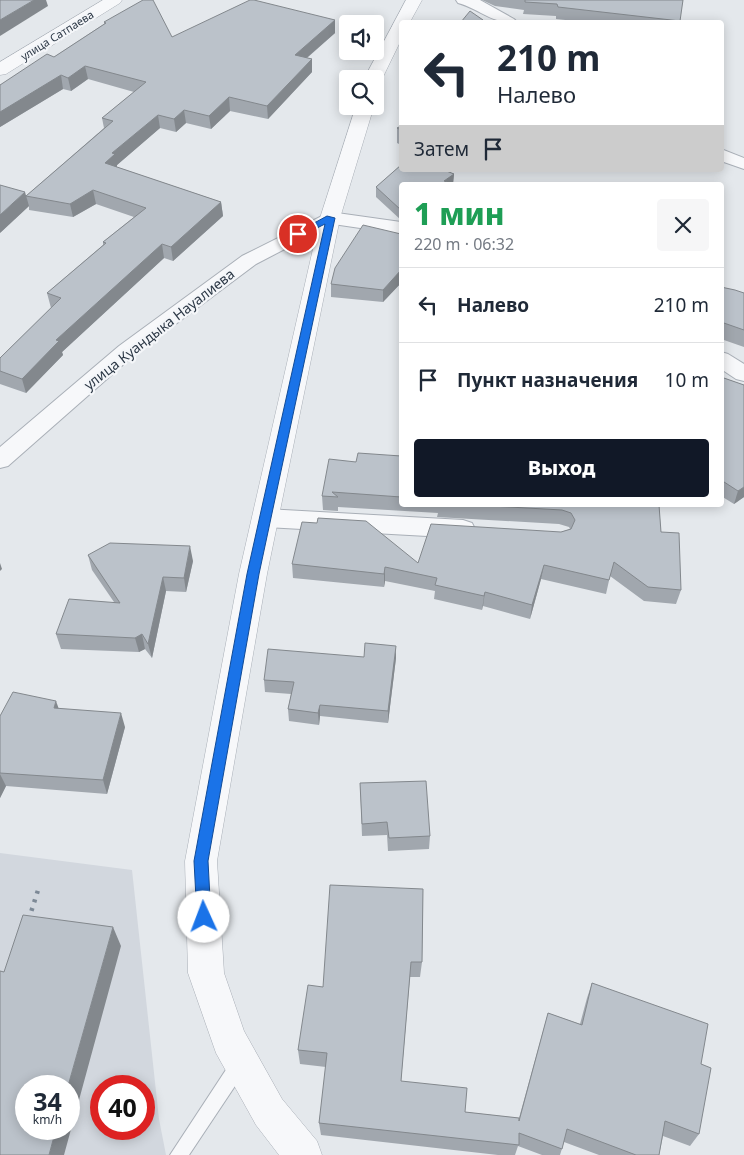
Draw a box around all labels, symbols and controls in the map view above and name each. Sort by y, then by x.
street label: улица Сатпаева [18,7,96,63]
map controls [339,15,384,115]
button: sound [339,15,384,60]
text: 210 m [497,34,600,81]
icon: left [414,40,479,105]
button: search [339,70,384,115]
text: Налево [497,79,576,109]
icon: arrive [479,135,507,163]
text: Затем [414,136,469,162]
text: 1 мин [414,193,505,234]
button: close [657,199,709,251]
pin [277,213,319,255]
icon: arrive [284,220,312,248]
text: 220 m · 06:32 [414,233,514,255]
street label: улица Куандыка Науалиева [80,264,238,394]
icon: left [414,291,442,319]
text: Налево [457,292,529,318]
text: 210 m [654,292,709,318]
icon: arrive [414,366,442,394]
text: Пункт назначения [457,367,638,393]
text: 10 m [665,367,709,393]
button: Выход [414,439,709,497]
position arrow [177,890,229,942]
speed limit sign: 40 [90,1075,155,1140]
text: 34 [33,1084,62,1118]
text: km/h [33,1111,62,1128]

